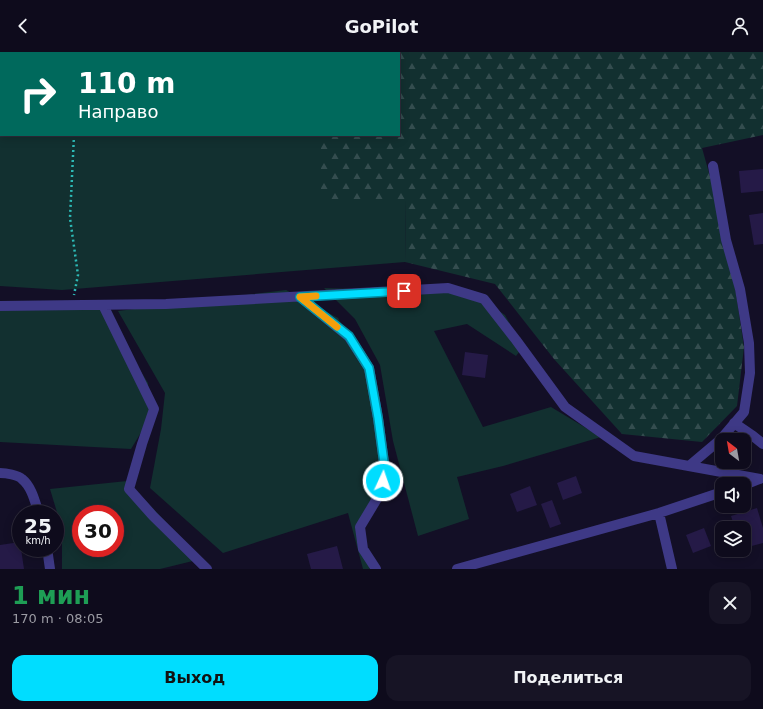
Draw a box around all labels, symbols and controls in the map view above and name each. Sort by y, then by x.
icon: back [12,15,34,37]
icon: person [729,15,751,37]
text: GoPilot [345,16,418,37]
text: 110 m [78,67,175,100]
icon: right [12,68,64,120]
text: Направо [78,101,158,122]
pin [387,274,421,308]
icon: arrive [393,280,415,302]
north arrow [715,433,751,469]
map controls [715,433,751,557]
position arrow [362,460,404,502]
button: sound [715,477,751,513]
speed limit sign: 30 [72,505,124,557]
text: 25 [24,514,52,538]
button: layers [715,521,751,557]
text: km/h [25,535,51,546]
text: 1 мин [12,582,90,610]
button: close [709,582,751,624]
text: 170 m · 08:05 [12,611,103,626]
button: Выход [12,655,378,701]
button: Поделиться [386,655,751,701]

